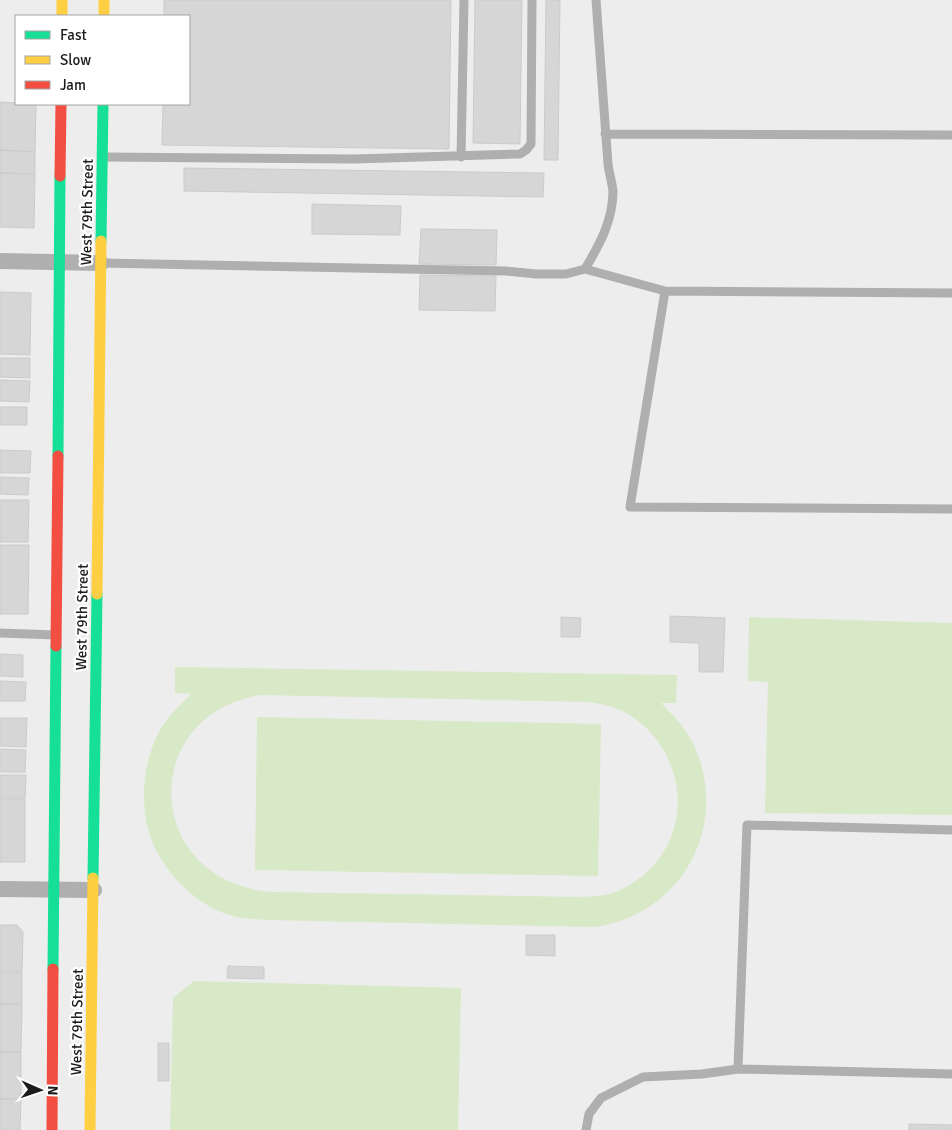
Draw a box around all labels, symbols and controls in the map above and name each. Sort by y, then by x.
legend [15,15,190,105]
text: Fast [60,26,87,44]
text: Slow [60,51,91,69]
text: Jam [60,76,86,94]
street label: West 79th Street [77,158,97,266]
street label: West 79th Street [72,563,92,671]
street label: West 79th Street [67,968,87,1076]
north arrow [15,1065,65,1115]
text: N [44,1085,61,1096]

